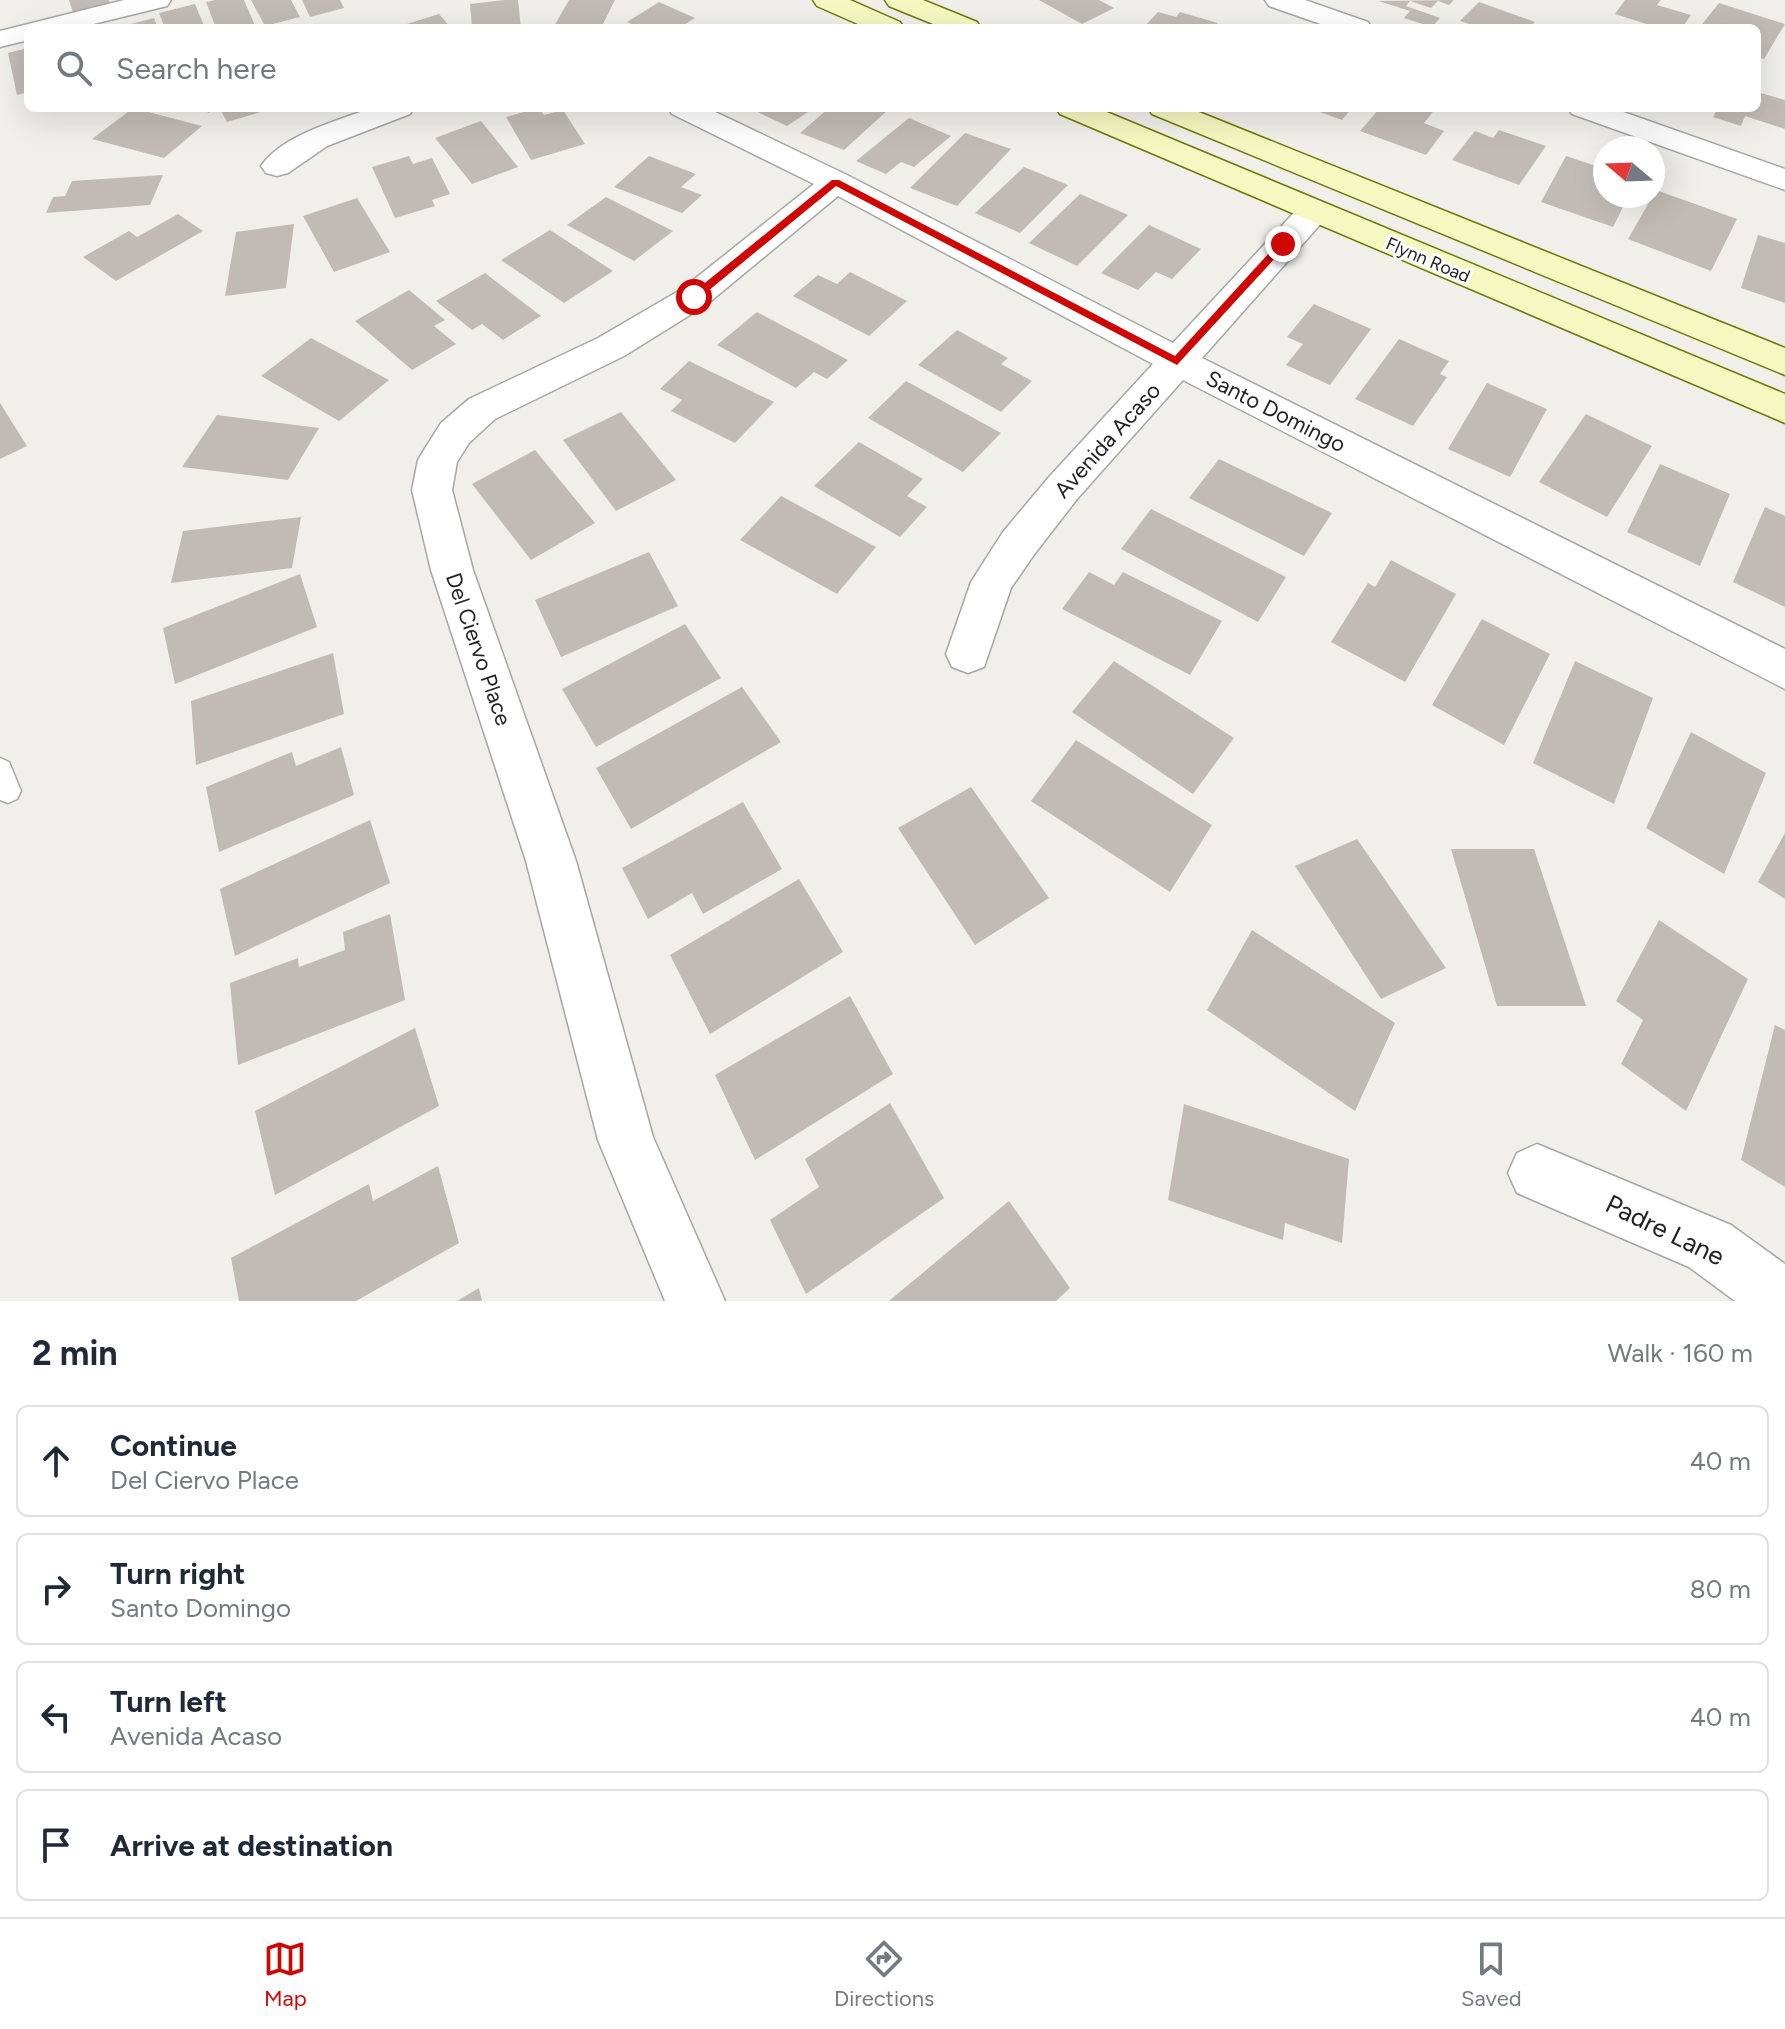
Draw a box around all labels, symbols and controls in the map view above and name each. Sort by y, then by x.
search box [24,24,1761,112]
icon: search [52,46,96,90]
text: Search here [116,50,276,87]
north arrow [1593,136,1665,208]
route end [1265,226,1301,262]
street label: Flynn Road [1383,232,1473,288]
route start [676,279,712,315]
street label: Santo Domingo [1201,365,1350,458]
street label: Avenida Acaso [1049,377,1166,503]
street label: Del Ciervo Place [440,569,517,729]
street label: Padre Lane [1600,1188,1730,1272]
text: 2 min [32,1333,118,1374]
text: Walk · 160 m [1607,1337,1753,1369]
text: Continue [110,1427,237,1464]
icon: ahead [34,1439,78,1483]
text: 40 m [1690,1445,1751,1477]
text: Del Ciervo Place [110,1464,299,1496]
text: Turn right [110,1555,245,1592]
icon: right [34,1567,78,1611]
text: 80 m [1690,1573,1751,1605]
text: Santo Domingo [110,1592,291,1624]
text: Turn left [110,1683,227,1720]
icon: left [34,1695,78,1739]
text: 40 m [1690,1701,1751,1733]
text: Avenida Acaso [110,1720,282,1752]
icon: arrive [34,1823,78,1867]
text: Arrive at destination [110,1827,393,1864]
tab: Map [263,1937,307,2012]
tab: Directions [834,1937,934,2012]
tab: Saved [1461,1937,1522,2012]

